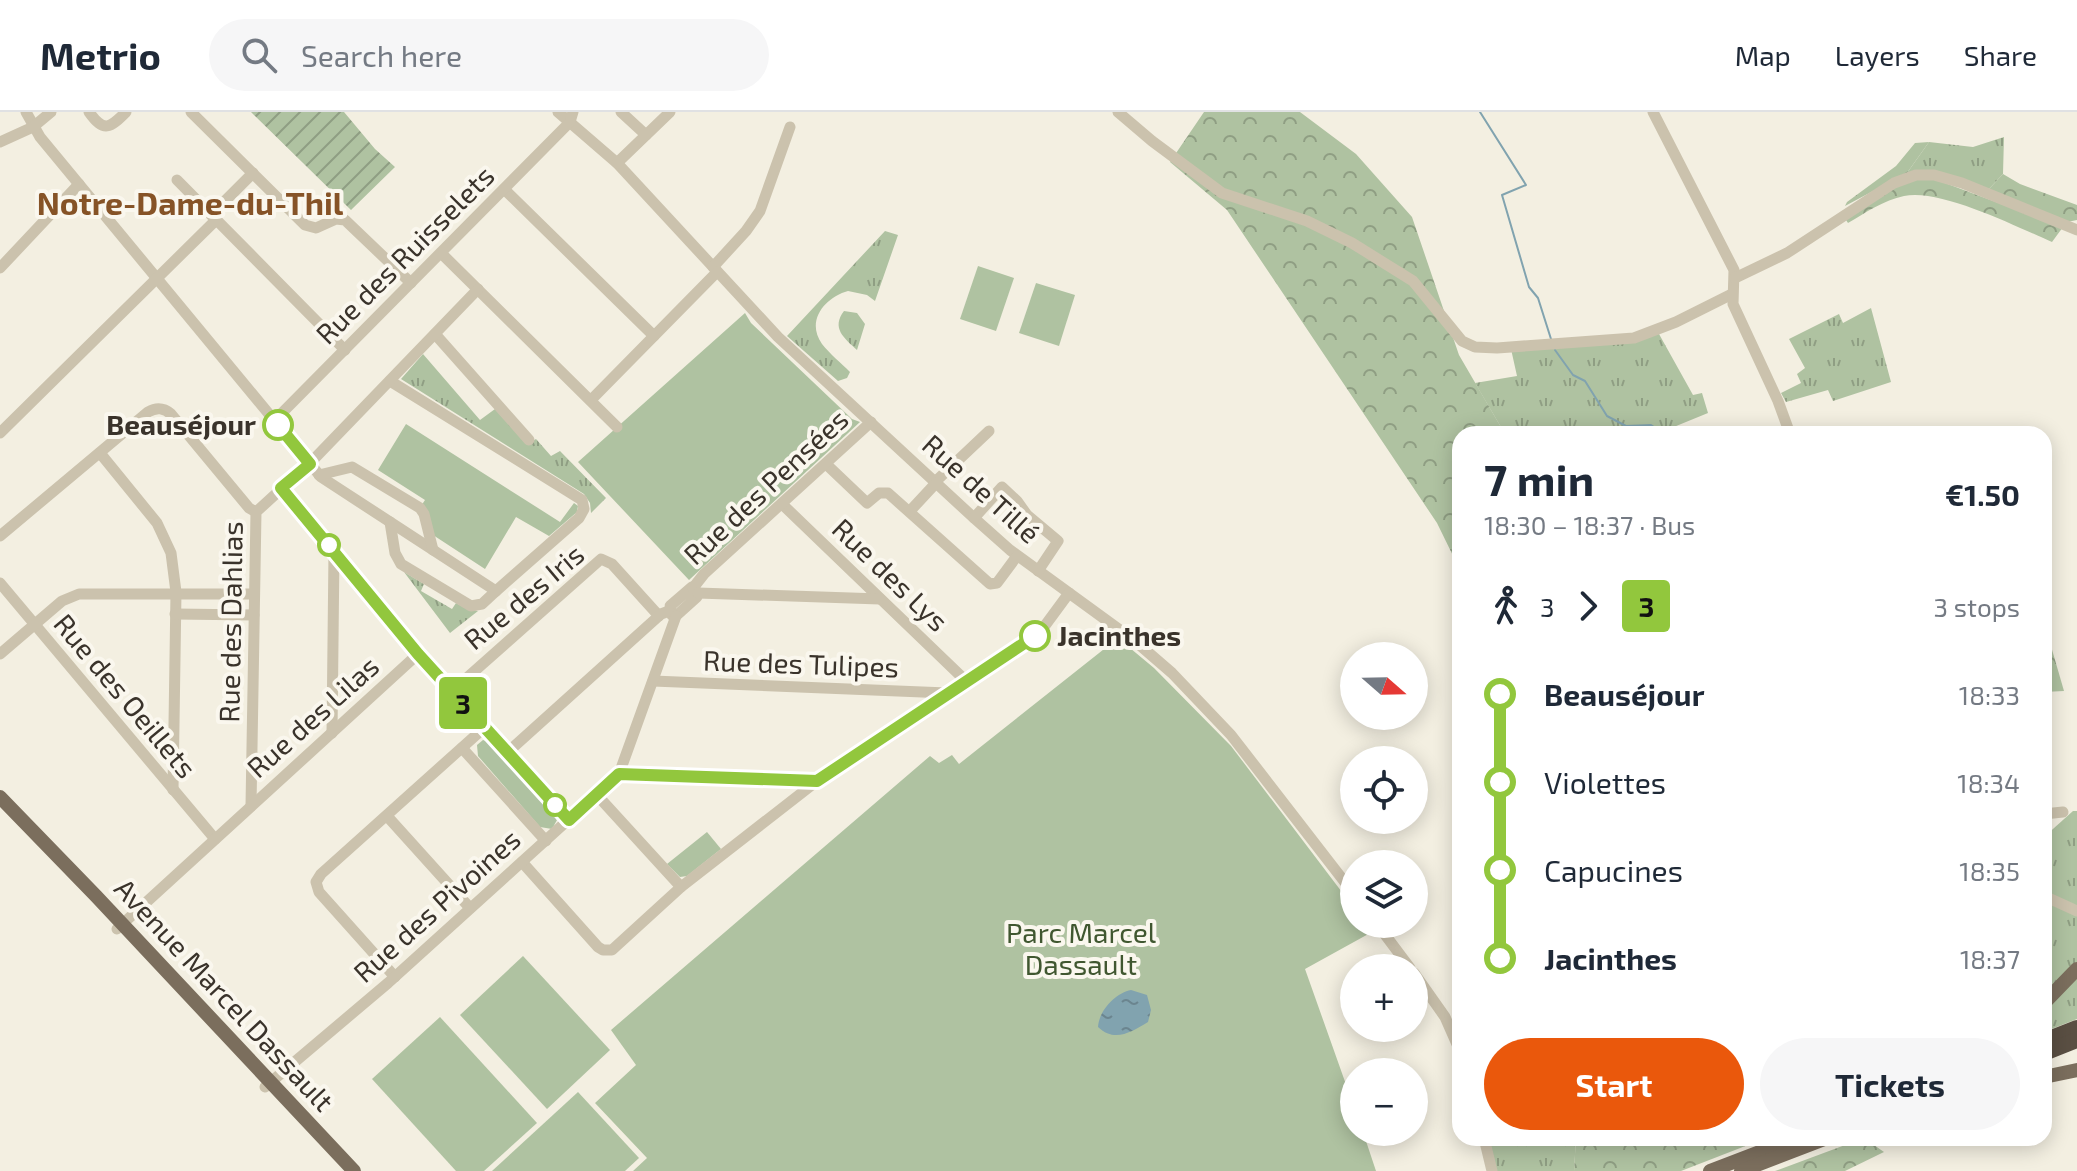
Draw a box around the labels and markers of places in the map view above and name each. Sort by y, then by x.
place label: Beauséjour [106,407,256,441]
marker: Beauséjour [263,410,293,440]
unlabelled marker [318,534,340,556]
place label: Jacinthes [1057,618,1181,652]
marker: Jacinthes [1020,621,1050,651]
unlabelled marker [544,794,566,816]

